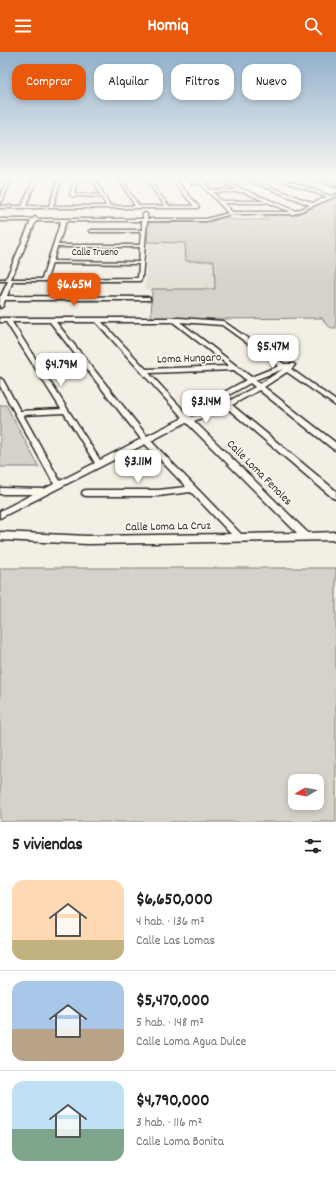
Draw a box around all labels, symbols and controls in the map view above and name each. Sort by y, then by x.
text: Homiq [148,14,188,39]
icon: menu [12,15,34,37]
icon: search [302,15,324,37]
chip: Comprar [12,64,86,100]
chip: Alquilar [94,64,163,100]
chip: Filtros [171,64,234,100]
chip: Nuevo [242,64,301,100]
street label: Calle Trueno [72,246,119,260]
pin: $6.65M [41,273,107,307]
text: $6.65M [56,276,92,295]
pin: $5.47M [240,335,306,369]
text: $5.47M [257,338,289,357]
street label: Loma Hungaro [157,349,221,369]
pin: $4.79M [28,353,94,387]
text: $4.79M [45,356,77,375]
pin: $3.14M [173,390,239,424]
text: $3.14M [191,393,221,412]
street label: Calle Loma Fenoles [222,436,296,510]
pin: $3.11M [105,450,171,484]
text: $3.11M [124,453,152,472]
street label: Calle Loma La Cruz [125,518,211,536]
north arrow [288,774,324,810]
map controls [288,774,324,810]
text: 5 viviendas [12,834,83,858]
icon: filters [302,835,324,857]
text: $6,650,000 [136,889,213,913]
icon: home [44,896,92,944]
text: 4 hab. · 136 m² [136,913,205,932]
text: Calle Las Lomas [136,932,215,951]
text: $5,470,000 [136,990,210,1014]
icon: home [44,997,92,1045]
text: 5 hab. · 148 m² [136,1014,204,1033]
text: Calle Loma Agua Dulce [136,1033,246,1052]
text: $4,790,000 [136,1090,210,1114]
icon: home [44,1097,92,1145]
text: 3 hab. · 116 m² [136,1114,202,1133]
text: Calle Loma Bonita [136,1133,224,1152]

